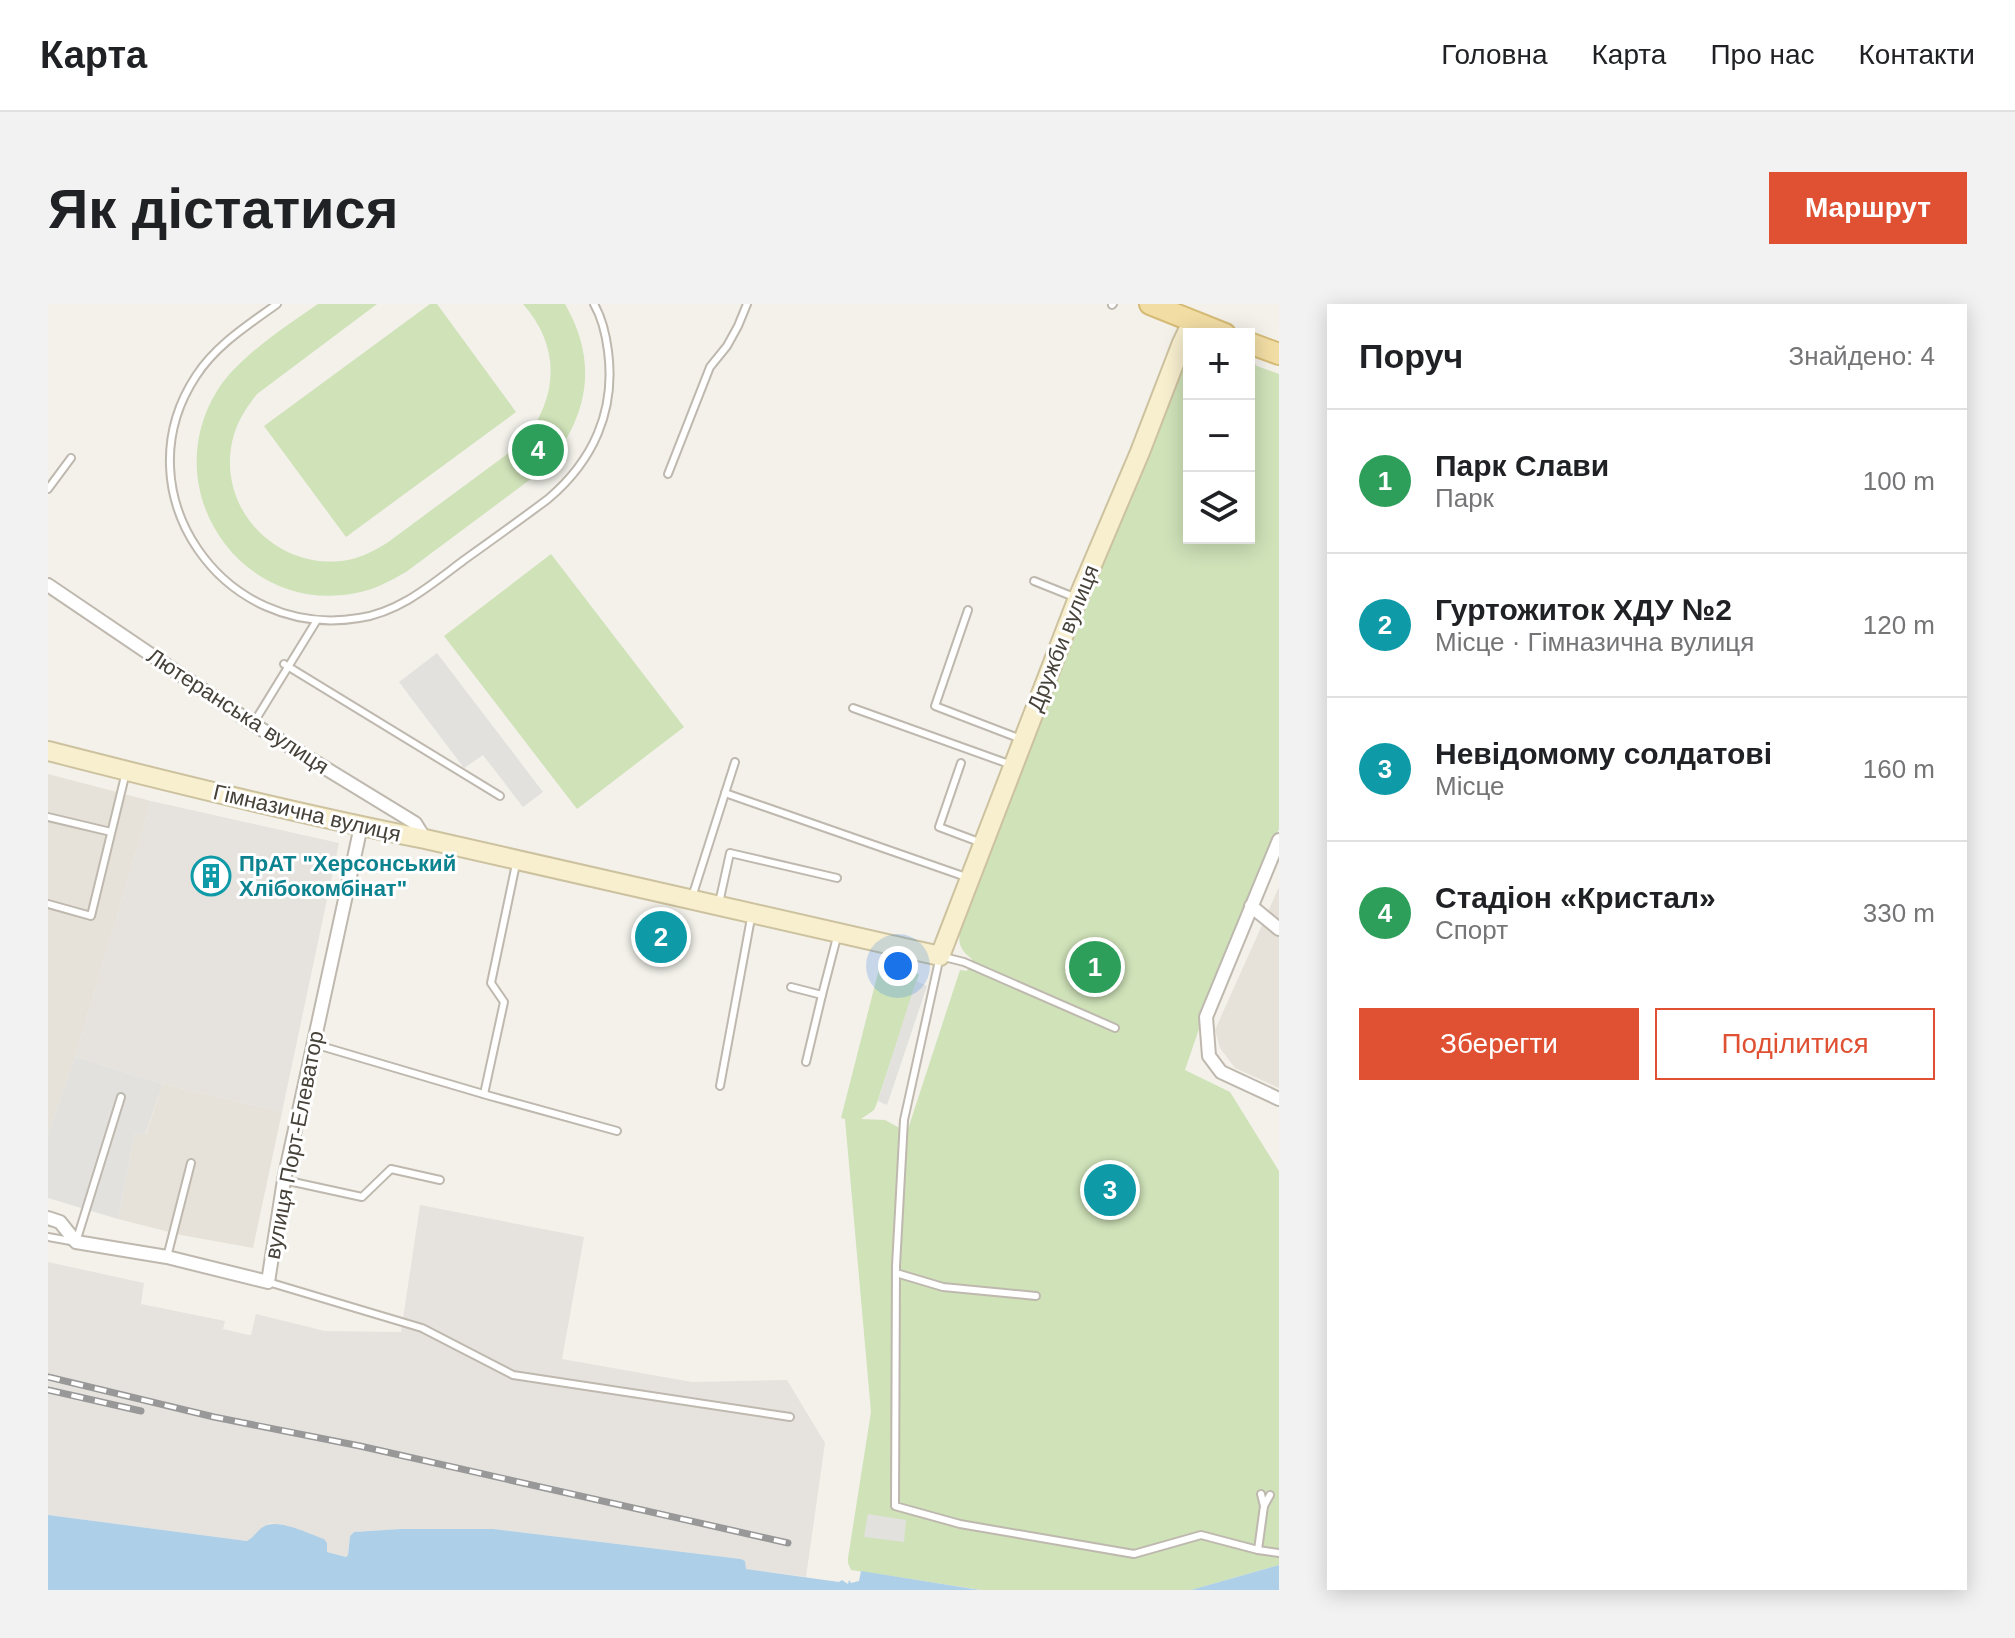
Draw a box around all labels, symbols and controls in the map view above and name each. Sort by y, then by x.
text: Карта [40,34,147,76]
text: Головна [1441,39,1548,70]
text: Карта [1592,39,1666,70]
text: Про нас [1710,39,1815,70]
text: Контакти [1859,39,1975,70]
button: Маршрут [1769,172,1967,244]
text: Як дістатися [48,177,398,240]
map controls [1183,328,1255,544]
button: + [1183,328,1255,400]
text: Поруч [1359,337,1463,375]
text: Знайдено: 4 [1789,341,1935,371]
button: − [1183,400,1255,472]
pin: 4 [512,420,564,480]
text: Парк Слави [1435,449,1609,482]
text: 1 [1378,466,1392,496]
text: 100 m [1863,466,1935,496]
button: layers [1183,472,1255,544]
text: Парк [1435,483,1494,513]
street label: Дружби вулиця [1022,561,1104,715]
text: Гуртожиток ХДУ №2 [1435,593,1732,626]
text: 2 [1378,610,1392,640]
text: 120 m [1863,610,1935,640]
text: Місце · Гімназична вулиця [1435,627,1754,657]
street label: Лютеранська вулиця [143,643,333,779]
text: Невідомому солдатові [1435,737,1772,770]
text: 3 [1378,754,1392,784]
text: 160 m [1863,754,1935,784]
text: Місце [1435,771,1505,801]
street label: Гімназична вулиця [211,779,403,847]
place label: ПрАТ "Херсонський Хлібокомбінат" [239,851,456,901]
building icon: ПрАТ "Херсонський Хлібокомбінат" [190,855,232,897]
text: Стадіон «Кристал» [1435,881,1716,914]
text: 4 [1378,898,1392,928]
text: 330 m [1863,898,1935,928]
pin: 2 [635,907,687,967]
text: Спорт [1435,915,1508,945]
pin: 1 [1069,937,1121,997]
your location [878,946,918,986]
button: Зберегти [1359,1008,1639,1080]
button: Поділитися [1655,1008,1935,1080]
street label: вулиця Порт-Елеватор [260,1029,328,1261]
pin: 3 [1084,1160,1136,1220]

